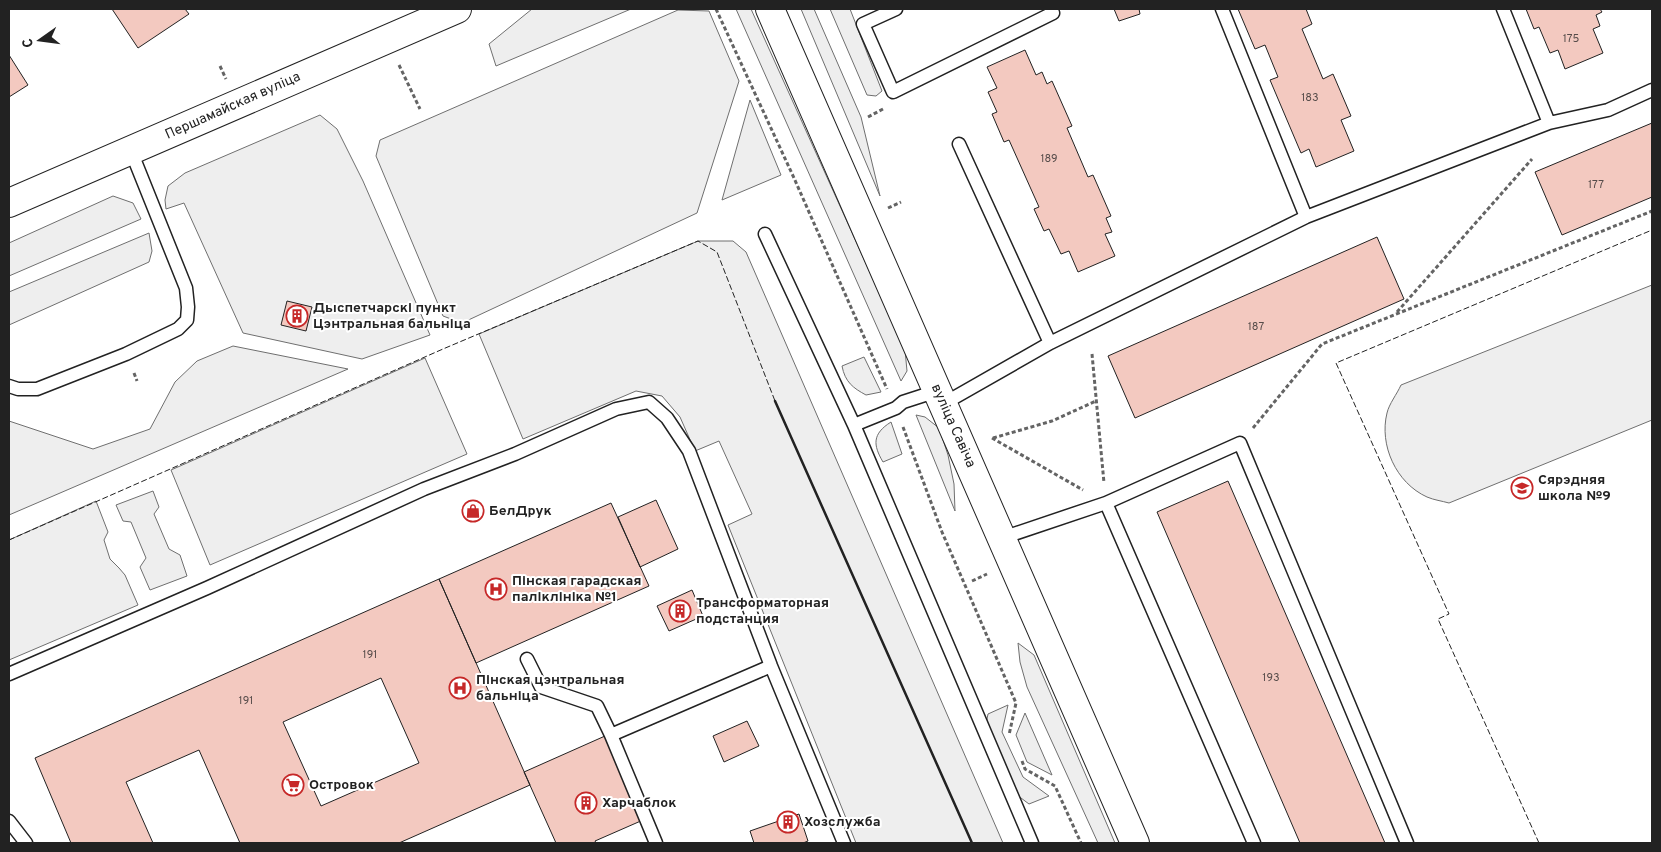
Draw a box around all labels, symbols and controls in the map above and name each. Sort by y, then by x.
north arrow [15,15,65,65]
house number: 175 [1563,32,1579,46]
text: С [19,36,38,49]
street label: Першамайская вуліца [163,68,303,144]
house number: 183 [1301,91,1319,105]
house number: 189 [1040,152,1058,166]
house number: 177 [1588,178,1604,192]
place label: Дыспетчарскі пункт Цэнтральная бальніца [313,300,471,333]
building icon: Дыспетчарскі пункт Цэнтральная бальніца [285,304,309,328]
house number: 187 [1248,320,1264,334]
street label: вуліца Савіча [927,381,979,471]
place label: Сярэдняя школа №9 [1538,472,1611,505]
school or university icon: Сярэдняя школа №9 [1510,476,1534,500]
shop icon: БелДрук [461,499,485,523]
place label: БелДрук [489,503,552,520]
place label: Пінская гарадская паліклініка №1 [512,573,642,606]
hospital icon: Пінская гарадская паліклініка №1 [484,577,508,601]
place label: Трансформаторная подстанция [696,595,829,628]
building icon: Трансформаторная подстанция [668,599,692,623]
house number: 191 [363,648,377,662]
house number: 193 [1262,671,1280,685]
place label: Пінская цэнтральная бальніца [476,672,624,705]
hospital icon: Пінская цэнтральная бальніца [448,676,472,700]
house number: 191 [239,694,253,708]
supermarket icon: Островок [281,773,305,797]
place label: Островок [309,777,374,794]
building icon: Харчаблок [574,791,598,815]
place label: Харчаблок [602,795,677,812]
building icon: Хозслужба [776,810,800,834]
place label: Хозслужба [804,814,881,831]

